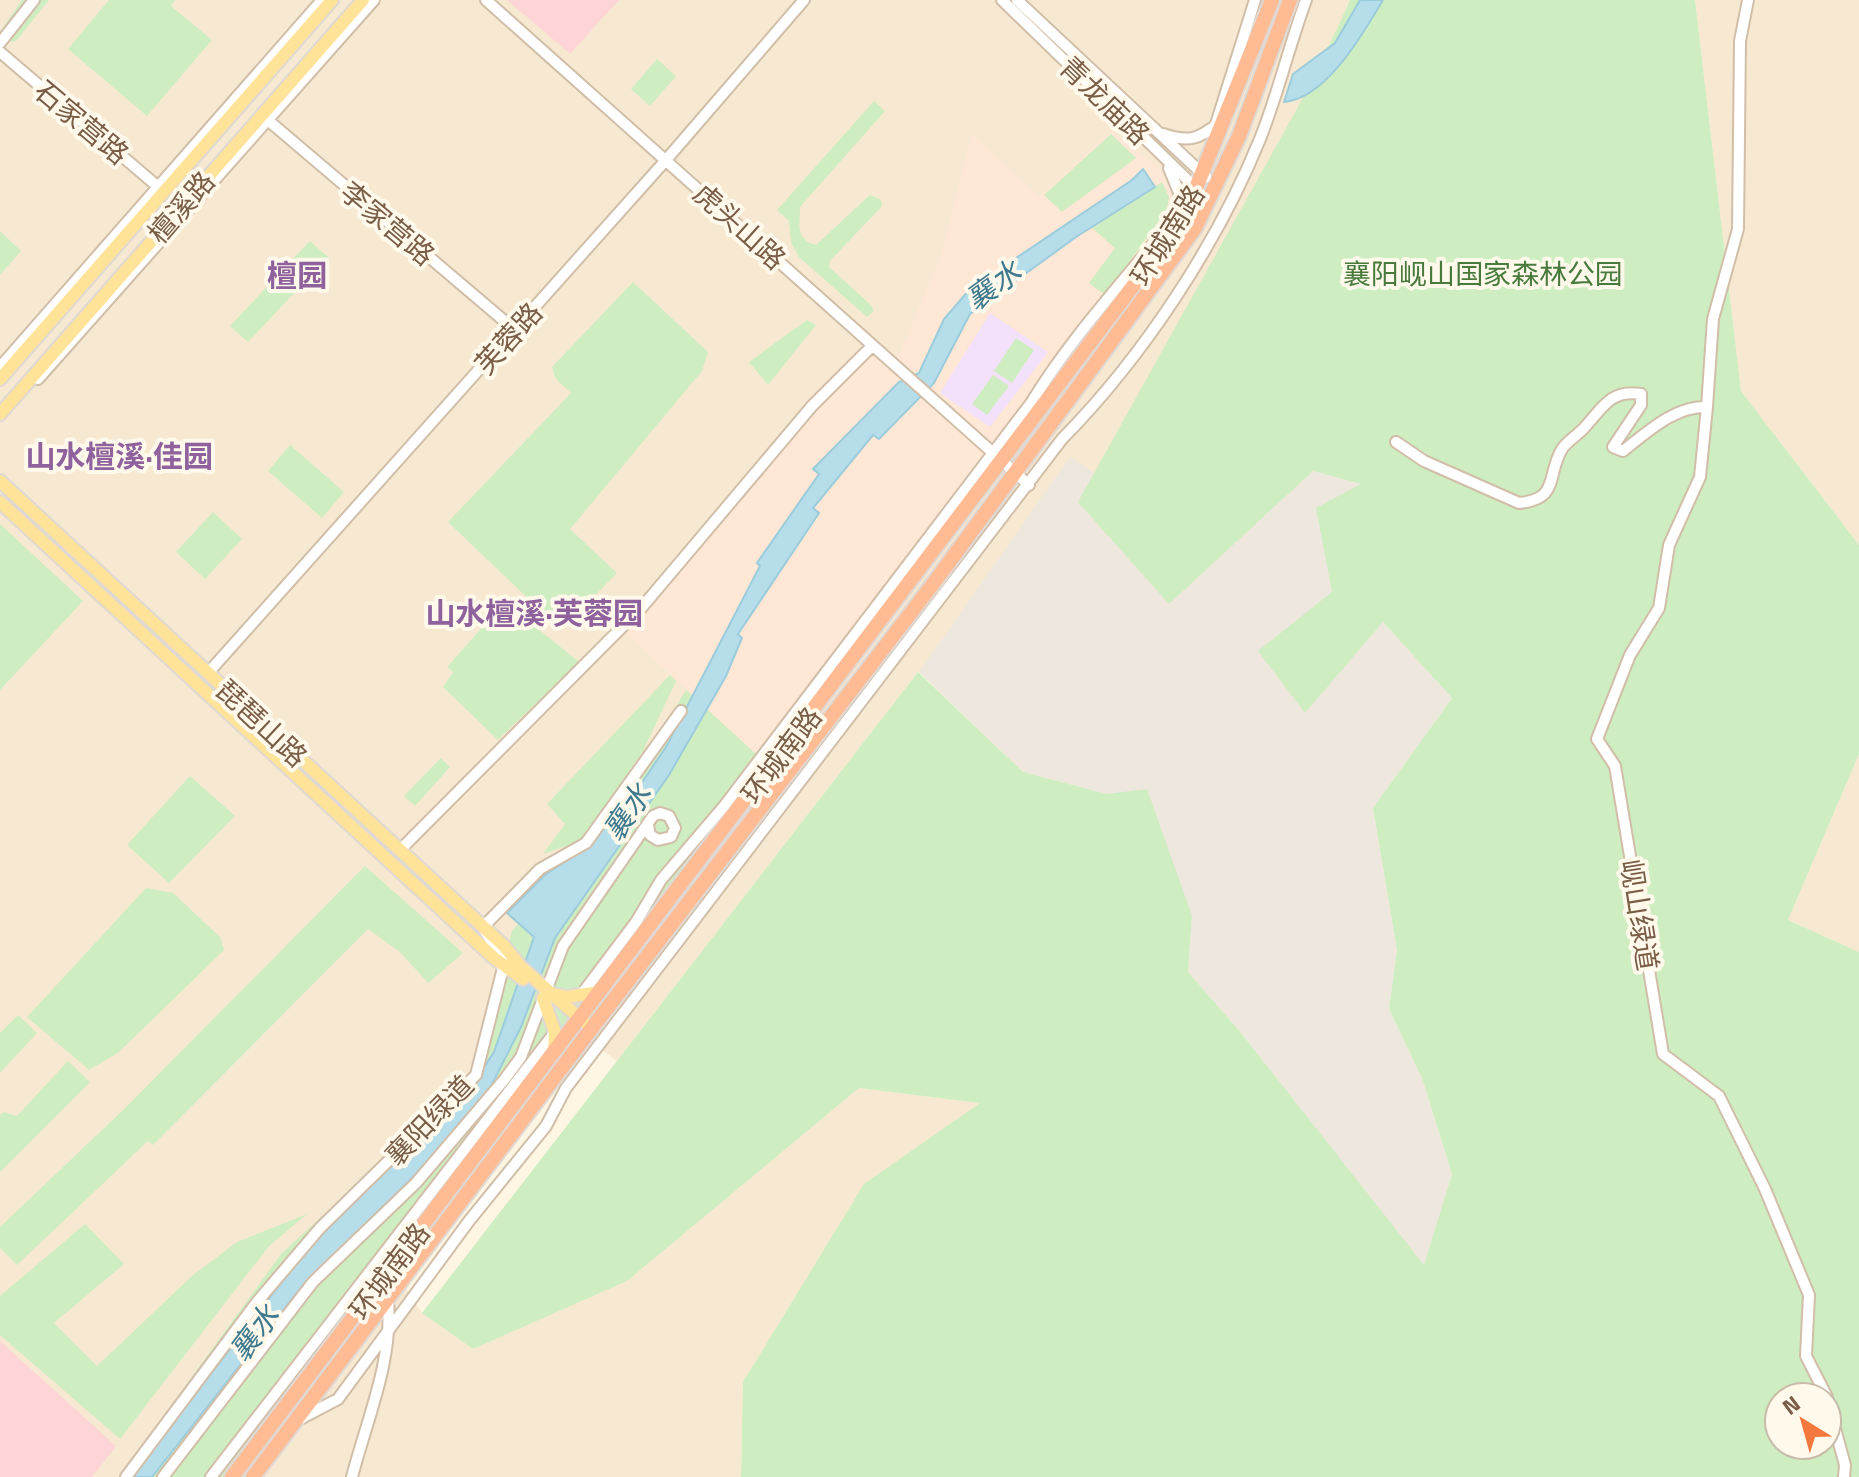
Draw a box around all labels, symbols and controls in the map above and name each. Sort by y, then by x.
street label: 青龙庙路 [1050,46,1160,154]
street label: 石家营路 [25,70,139,174]
street label: 檀溪路 [137,161,225,253]
street label: 李家营路 [331,171,445,275]
street label: 虎头山路 [684,173,796,279]
street label: 环城南路 [1119,176,1215,294]
water label: 襄水 [955,248,1032,321]
district label: 檀园 [267,252,327,298]
park label: 襄阳岘山国家森林公园 [1343,252,1623,295]
street label: 芙蓉路 [464,292,552,384]
district label: 山水檀溪·佳园 [25,433,213,479]
district label: 山水檀溪·芙蓉园 [425,590,643,636]
street label: 琵琶山路 [206,669,318,777]
street label: 环城南路 [730,697,832,813]
water label: 襄水 [591,773,664,850]
street label: 岘山绿道 [1610,856,1670,974]
street label: 襄阳绿道 [375,1065,483,1175]
street label: 环城南路 [338,1213,440,1329]
water label: 襄水 [218,1294,292,1371]
north arrow [1763,1381,1843,1461]
text: N [1775,1387,1807,1423]

